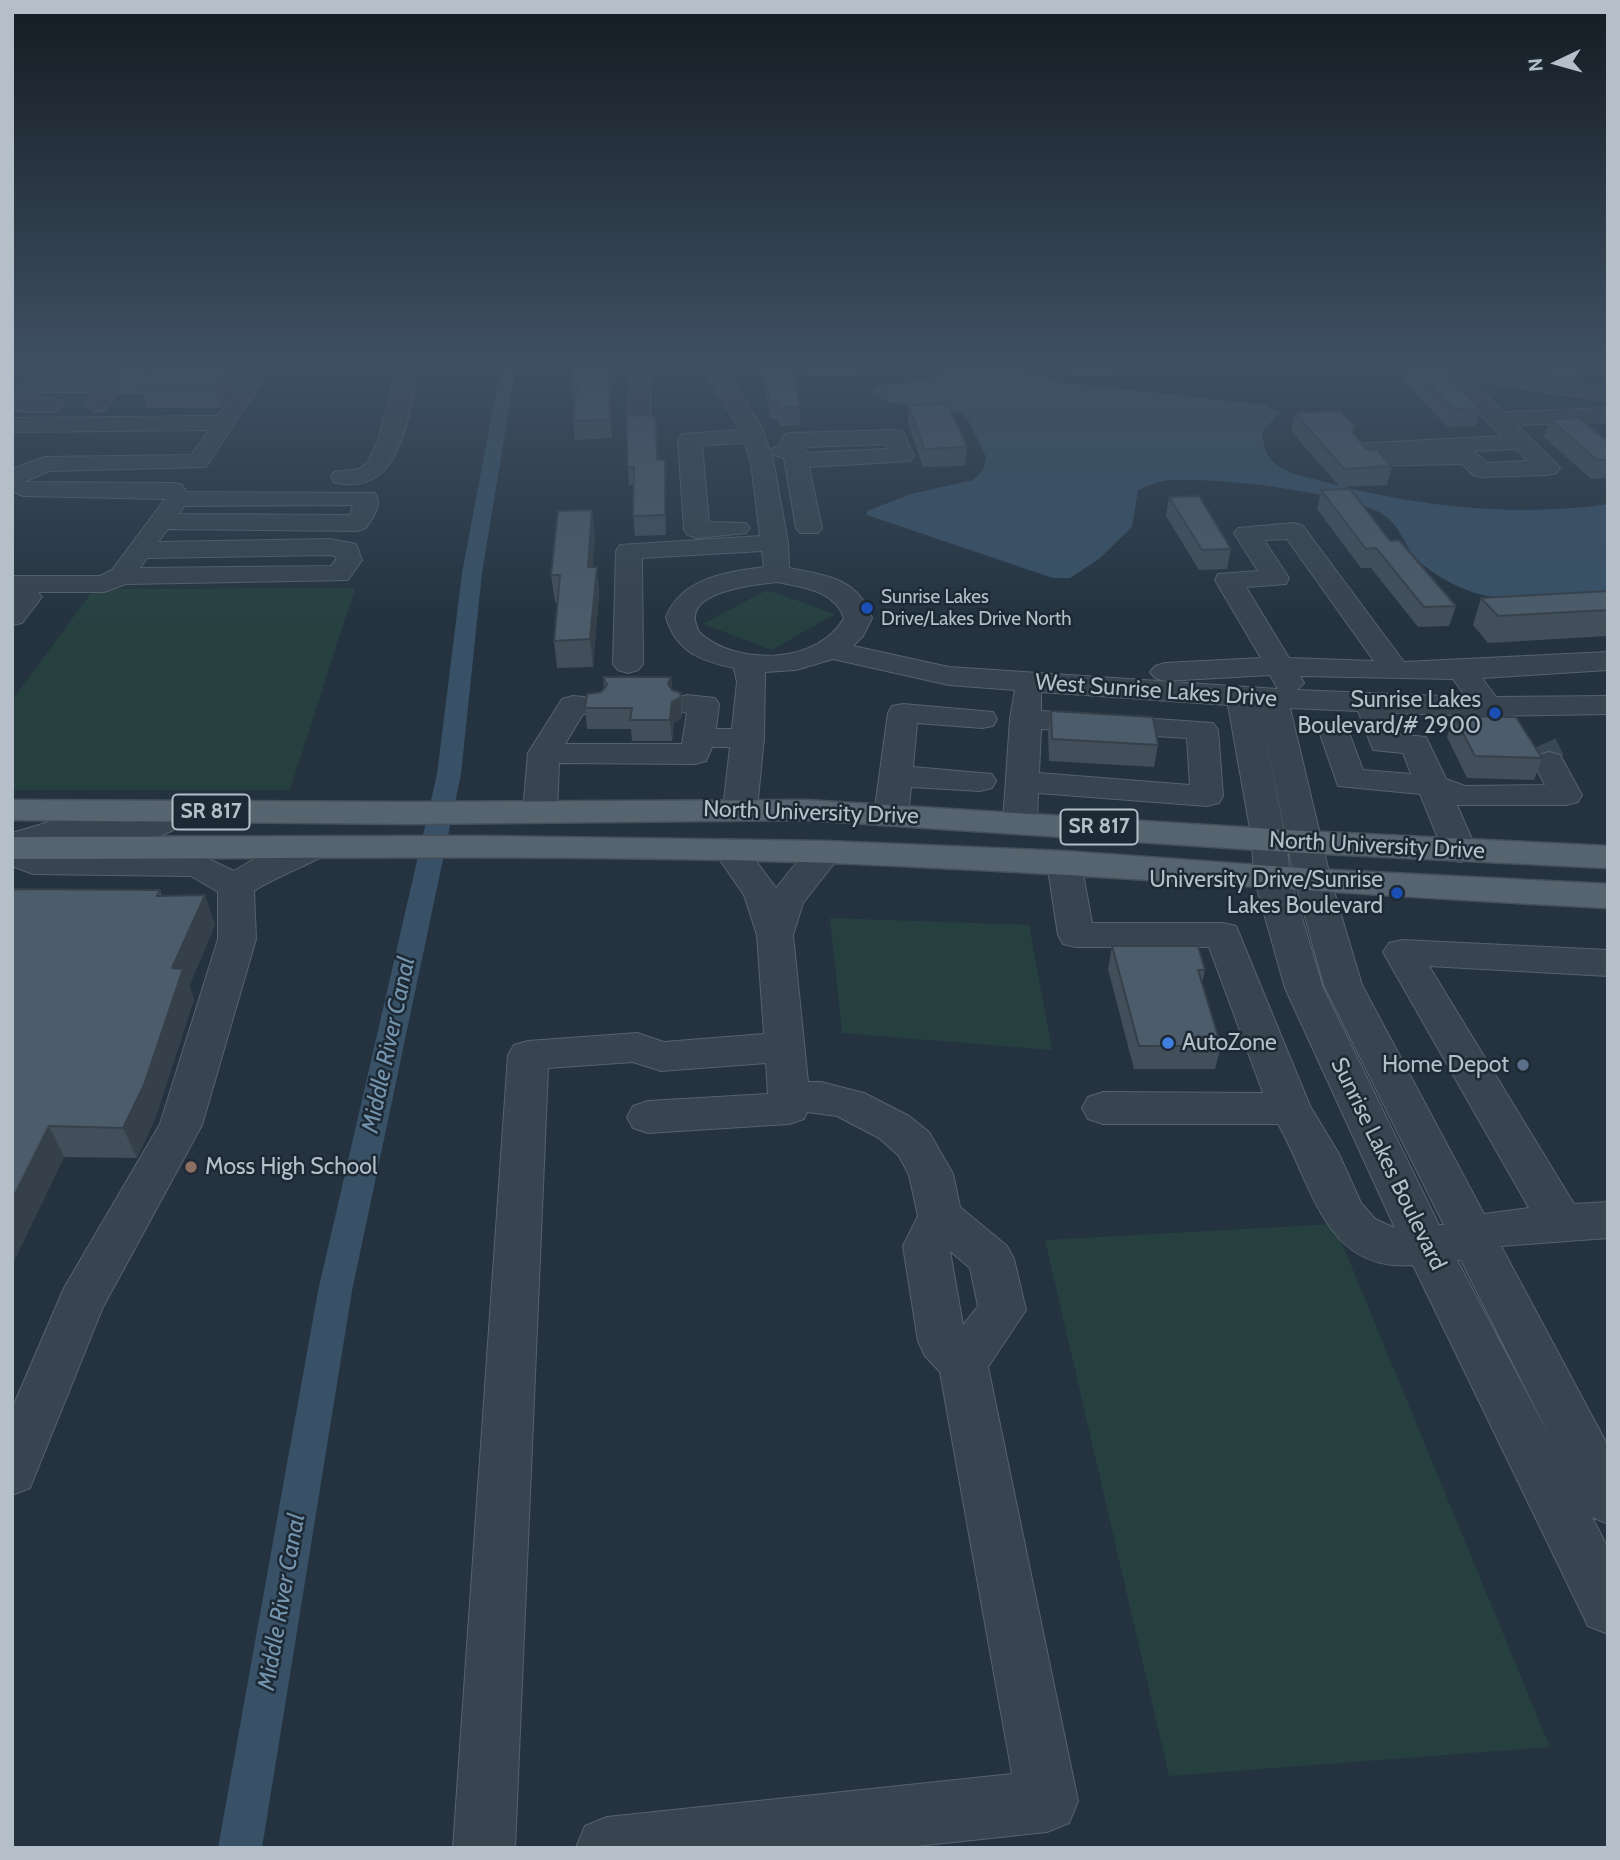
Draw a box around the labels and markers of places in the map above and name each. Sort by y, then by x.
place label: Sunrise Lakes Drive/Lakes Drive North [881,586,1072,630]
marker: Sunrise Lakes Drive/Lakes Drive North [859,600,875,616]
place label: Sunrise Lakes Boulevard/# 2900 [1298,686,1481,740]
marker: Sunrise Lakes Boulevard/# 2900 [1487,705,1503,721]
place label: University Drive/Sunrise Lakes Boulevard [1149,866,1383,920]
marker: University Drive/Sunrise Lakes Boulevard [1389,885,1405,901]
place label: AutoZone [1182,1029,1277,1057]
marker: AutoZone [1160,1035,1176,1051]
place label: Home Depot [1382,1051,1509,1079]
marker: Home Depot [1515,1057,1531,1073]
place label: Moss High School [205,1153,377,1181]
marker: Moss High School [183,1159,199,1175]

